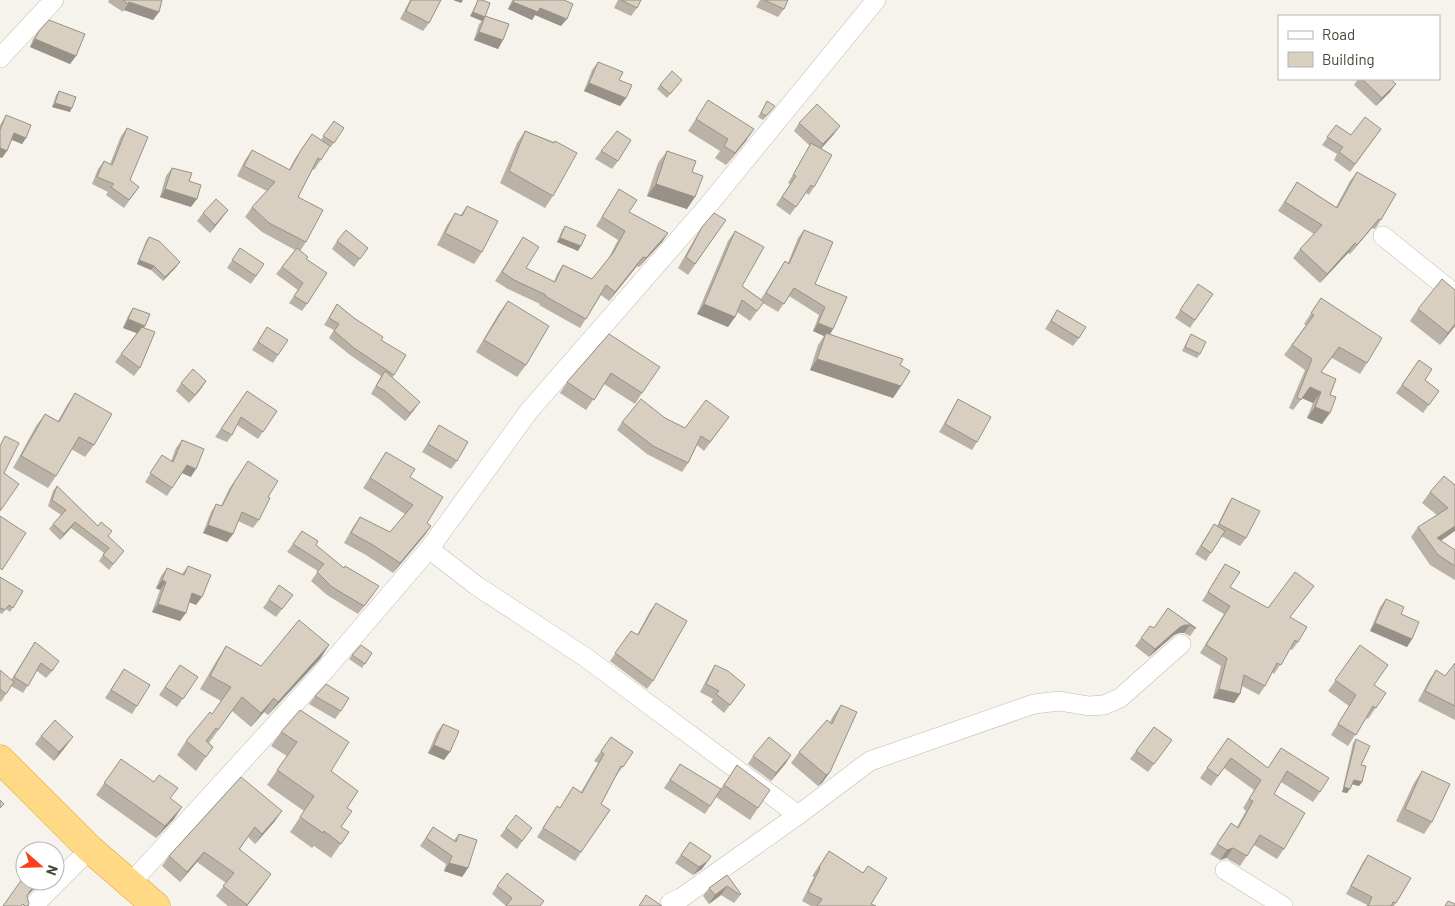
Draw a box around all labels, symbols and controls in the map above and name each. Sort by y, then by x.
legend [1278,15,1440,80]
text: Road [1322,25,1355,43]
text: Building [1322,50,1375,68]
north arrow [15,841,65,891]
text: N [43,863,62,878]

